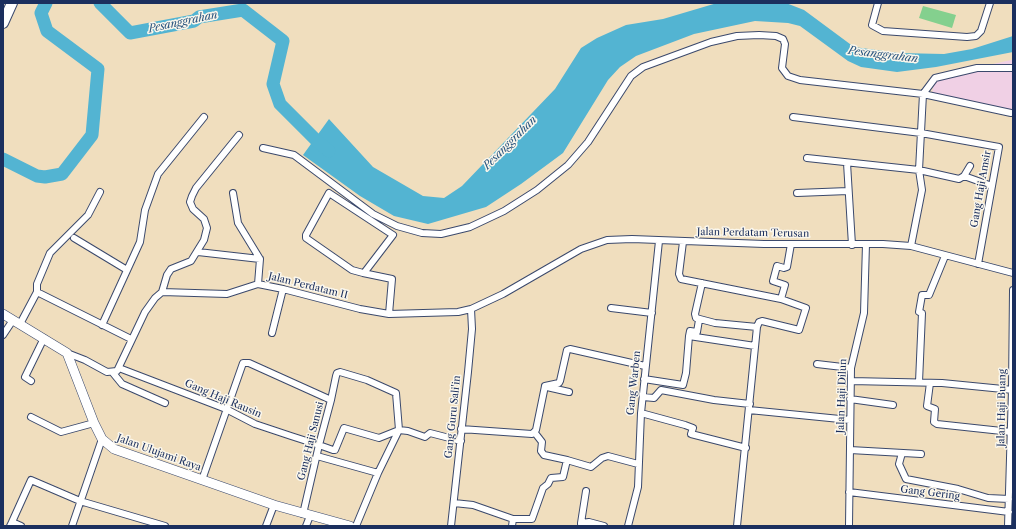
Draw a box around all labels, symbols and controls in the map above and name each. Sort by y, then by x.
water label: Pesanggrahan [147,8,219,36]
water label: Pesanggrahan [847,44,919,66]
water label: Pesanggrahan [480,113,540,173]
street label: Gang Haji Amsir [968,149,994,229]
street label: Jalan Perdatam Terusan [697,226,809,240]
street label: Jalan Perdatam II [267,270,349,302]
street label: Gang Warben [625,350,643,416]
street label: Jalan Haji Dilun [835,358,849,434]
street label: Jalan Haji Buang [995,369,1009,447]
street label: Gang Guru Sali'in [443,375,463,459]
street label: Gang Haji Rausin [183,377,263,421]
street label: Gang Haji Sanusi [295,400,327,482]
street label: Jalan Ulujami Raya [115,432,203,474]
street label: Gang Gering [900,483,960,503]

